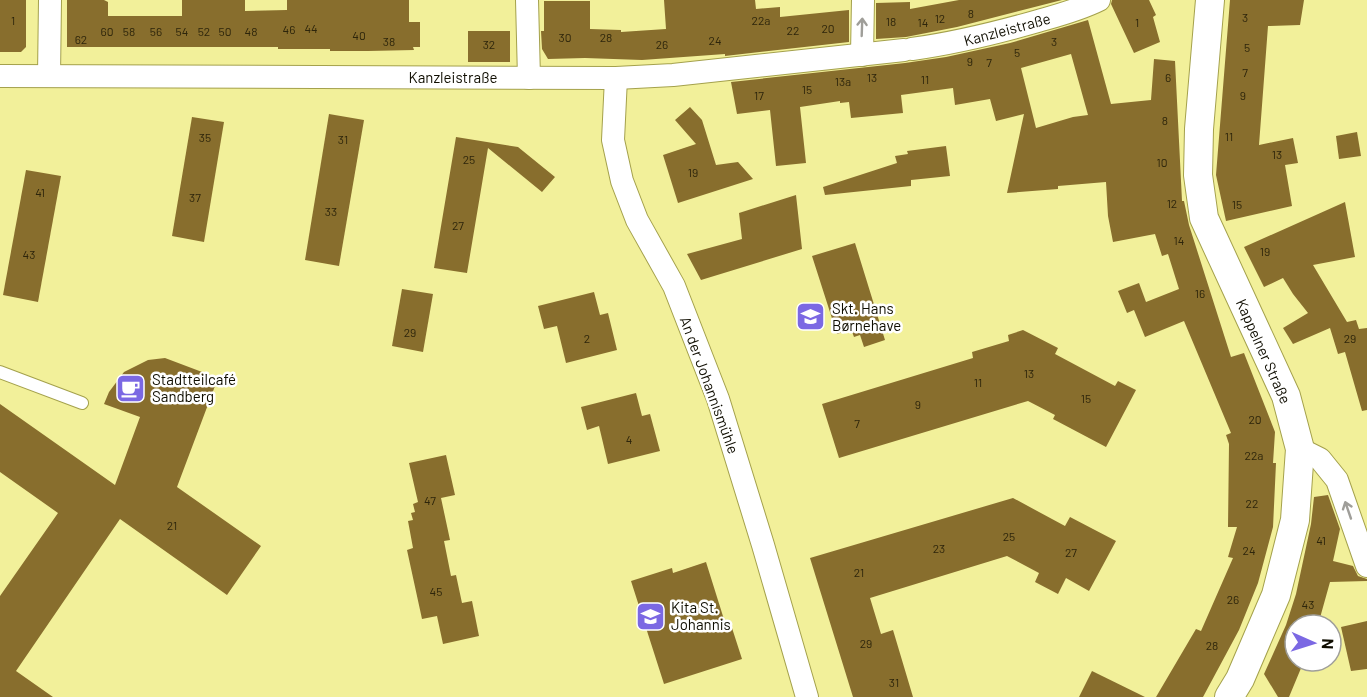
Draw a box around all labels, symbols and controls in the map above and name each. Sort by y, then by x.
house number: 8 [968,6,974,20]
street label: Kanzleistraße [962,9,1052,49]
house number: 3 [1242,10,1248,24]
house number: 12 [935,11,945,25]
house number: 1 [11,13,15,27]
house number: 22a [752,13,771,27]
house number: 18 [886,14,896,28]
house number: 14 [918,15,928,29]
house number: 1 [1135,15,1139,29]
one-way arrow [857,18,868,38]
house number: 44 [304,21,318,35]
house number: 20 [821,21,835,35]
house number: 46 [283,22,295,36]
house number: 22 [787,23,799,37]
house number: 60 [101,24,113,38]
house number: 58 [123,24,135,38]
house number: 56 [150,24,162,38]
house number: 54 [176,24,188,38]
house number: 52 [198,24,210,38]
house number: 50 [219,24,231,38]
house number: 48 [245,24,257,38]
house number: 40 [352,28,366,42]
house number: 30 [559,30,571,44]
house number: 28 [600,30,612,44]
house number: 62 [75,32,87,46]
house number: 24 [708,33,722,47]
house number: 38 [383,34,395,48]
house number: 3 [1051,34,1057,48]
house number: 32 [483,37,495,51]
house number: 26 [656,37,668,51]
house number: 5 [1244,40,1250,54]
house number: 5 [1014,45,1020,59]
house number: 9 [967,54,973,68]
house number: 7 [986,55,992,69]
house number: 7 [1242,65,1248,79]
street label: Kanzleistraße [409,68,497,86]
house number: 13 [867,70,877,84]
house number: 6 [1165,70,1171,84]
house number: 11 [921,72,929,86]
house number: 13a [835,74,851,88]
house number: 15 [802,82,812,96]
house number: 17 [754,88,764,102]
house number: 9 [1240,88,1246,102]
house number: 8 [1162,113,1168,127]
house number: 11 [1225,129,1233,143]
house number: 35 [199,130,211,144]
house number: 31 [338,132,348,146]
house number: 13 [1272,147,1282,161]
house number: 25 [463,152,475,166]
house number: 10 [1157,155,1167,169]
house number: 19 [688,165,698,179]
house number: 41 [35,185,45,199]
house number: 37 [189,190,201,204]
house number: 12 [1167,196,1177,210]
house number: 15 [1232,197,1242,211]
house number: 33 [325,204,337,218]
house number: 27 [452,218,464,232]
house number: 14 [1174,233,1184,247]
house number: 19 [1260,244,1270,258]
house number: 43 [23,247,35,261]
house number: 16 [1195,286,1205,300]
street label: Kappelner Straße [1233,296,1295,406]
place label: Skt. Hans Børnehave [832,299,901,334]
school or university icon: Skt. Hans Børnehave [795,301,827,333]
street label: An der Johannismühle [677,314,743,456]
house number: 29 [404,325,416,339]
house number: 2 [584,331,590,345]
house number: 29 [1344,331,1356,345]
house number: 13 [1024,366,1034,380]
place label: Stadtteilcafé Sandberg [152,370,236,405]
cafe icon: Stadtteilcafé Sandberg [115,372,147,404]
house number: 11 [974,375,982,389]
house number: 15 [1081,391,1091,405]
house number: 9 [915,397,921,411]
house number: 20 [1248,412,1262,426]
house number: 7 [854,416,860,430]
house number: 4 [626,432,632,446]
house number: 22a [1245,448,1264,462]
house number: 47 [424,493,436,507]
house number: 22 [1246,496,1258,510]
one-way arrow [1341,502,1352,520]
house number: 21 [167,518,177,532]
house number: 25 [1003,529,1015,543]
house number: 41 [1316,533,1326,547]
house number: 23 [933,541,945,555]
house number: 24 [1242,543,1256,557]
house number: 27 [1065,545,1077,559]
house number: 21 [854,565,864,579]
house number: 45 [430,584,442,598]
house number: 26 [1227,592,1239,606]
house number: 43 [1302,597,1314,611]
place label: Kita St. Johannis [671,598,731,633]
school or university icon: Kita St. Johannis [634,600,666,632]
north arrow [1283,613,1343,673]
house number: 29 [860,636,872,650]
house number: 28 [1206,638,1218,652]
text: N [1319,638,1338,650]
house number: 31 [889,675,899,689]

